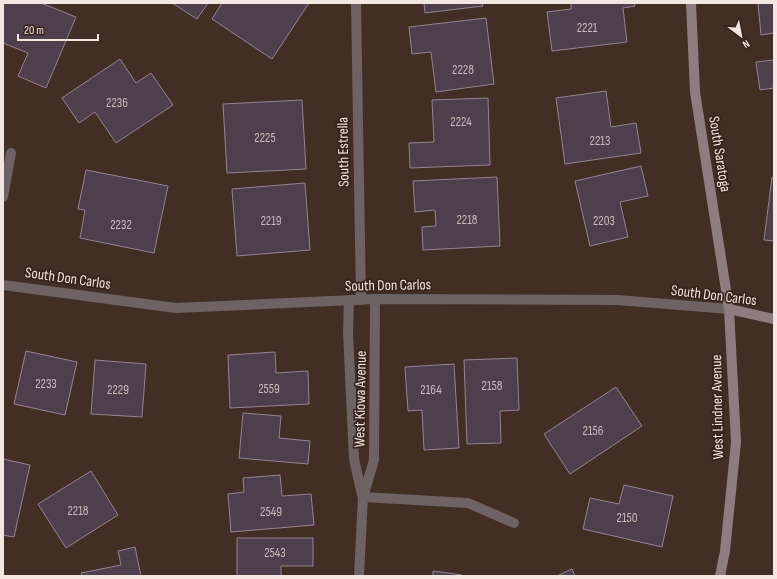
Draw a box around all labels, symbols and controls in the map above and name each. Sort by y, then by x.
scale bar [18,16,98,42]
north arrow [721,16,761,56]
house number: 2221 [577,20,598,36]
text: 20 m [24,23,44,38]
text: N [740,37,752,51]
house number: 2228 [452,62,474,78]
house number: 2236 [106,95,128,111]
house number: 2224 [450,114,472,130]
street label: South Saratoga [704,115,735,194]
street label: South Estrella [333,117,354,187]
house number: 2225 [254,130,276,146]
house number: 2213 [590,133,610,149]
house number: 2218 [456,212,478,228]
house number: 2219 [260,213,282,229]
house number: 2203 [593,213,615,229]
house number: 2232 [110,217,132,233]
street label: South Don Carlos [24,263,112,294]
street label: South Don Carlos [345,275,431,296]
street label: South Don Carlos [670,281,758,310]
street label: West Kiowa Avenue [350,350,371,448]
street label: West Lindner Avenue [707,354,728,460]
house number: 2233 [35,376,57,392]
house number: 2158 [482,378,503,394]
house number: 2559 [258,381,280,397]
house number: 2229 [107,382,129,398]
house number: 2164 [420,382,442,398]
house number: 2156 [583,423,604,439]
house number: 2218 [67,503,89,519]
house number: 2549 [260,504,282,520]
house number: 2150 [617,510,638,526]
house number: 2543 [264,545,286,561]

